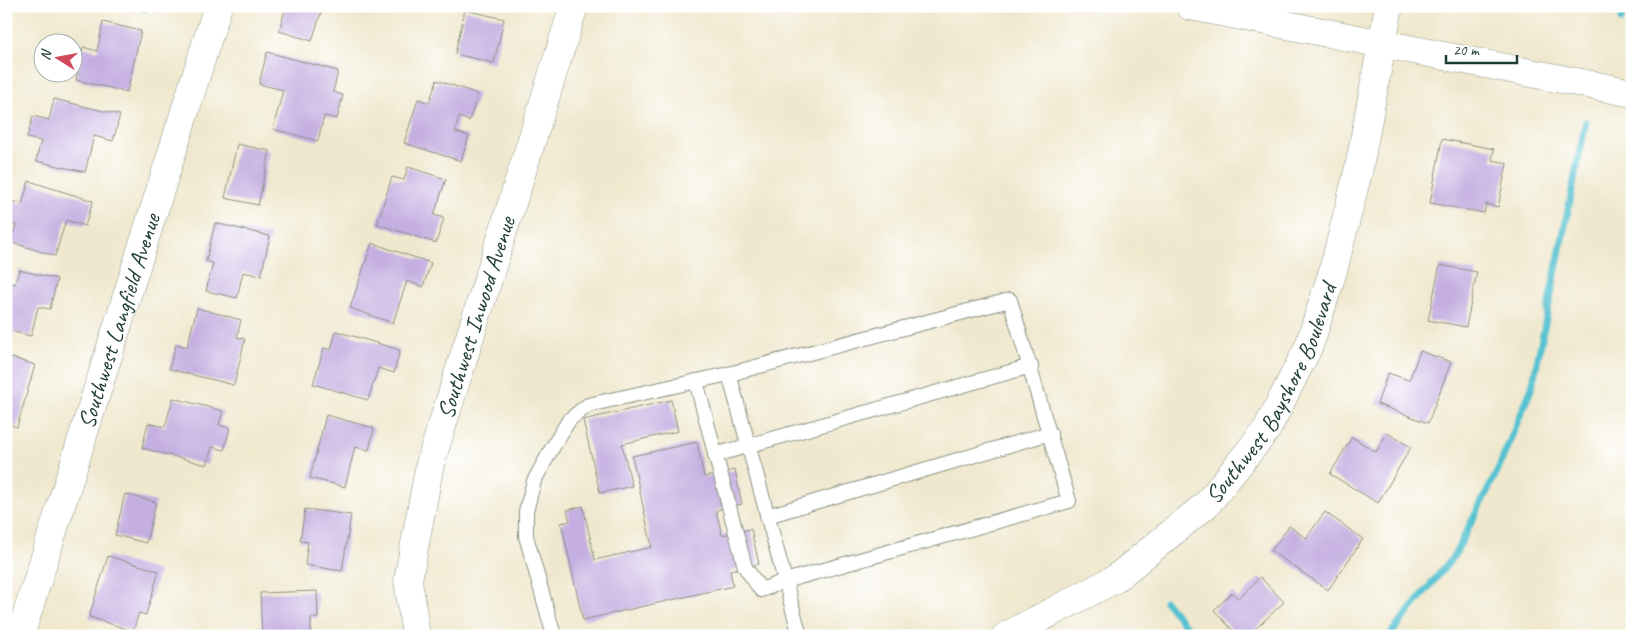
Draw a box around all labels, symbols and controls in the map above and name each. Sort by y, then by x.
north arrow [32,32,82,82]
scale bar [1446,32,1517,64]
text: 20 m [1453,41,1480,60]
text: N [37,47,55,61]
street label: Southwest Langfield Avenue [71,208,167,432]
street label: Southwest Inwood Avenue [430,211,522,422]
street label: Southwest Bayshore Boulevard [1198,276,1344,510]

